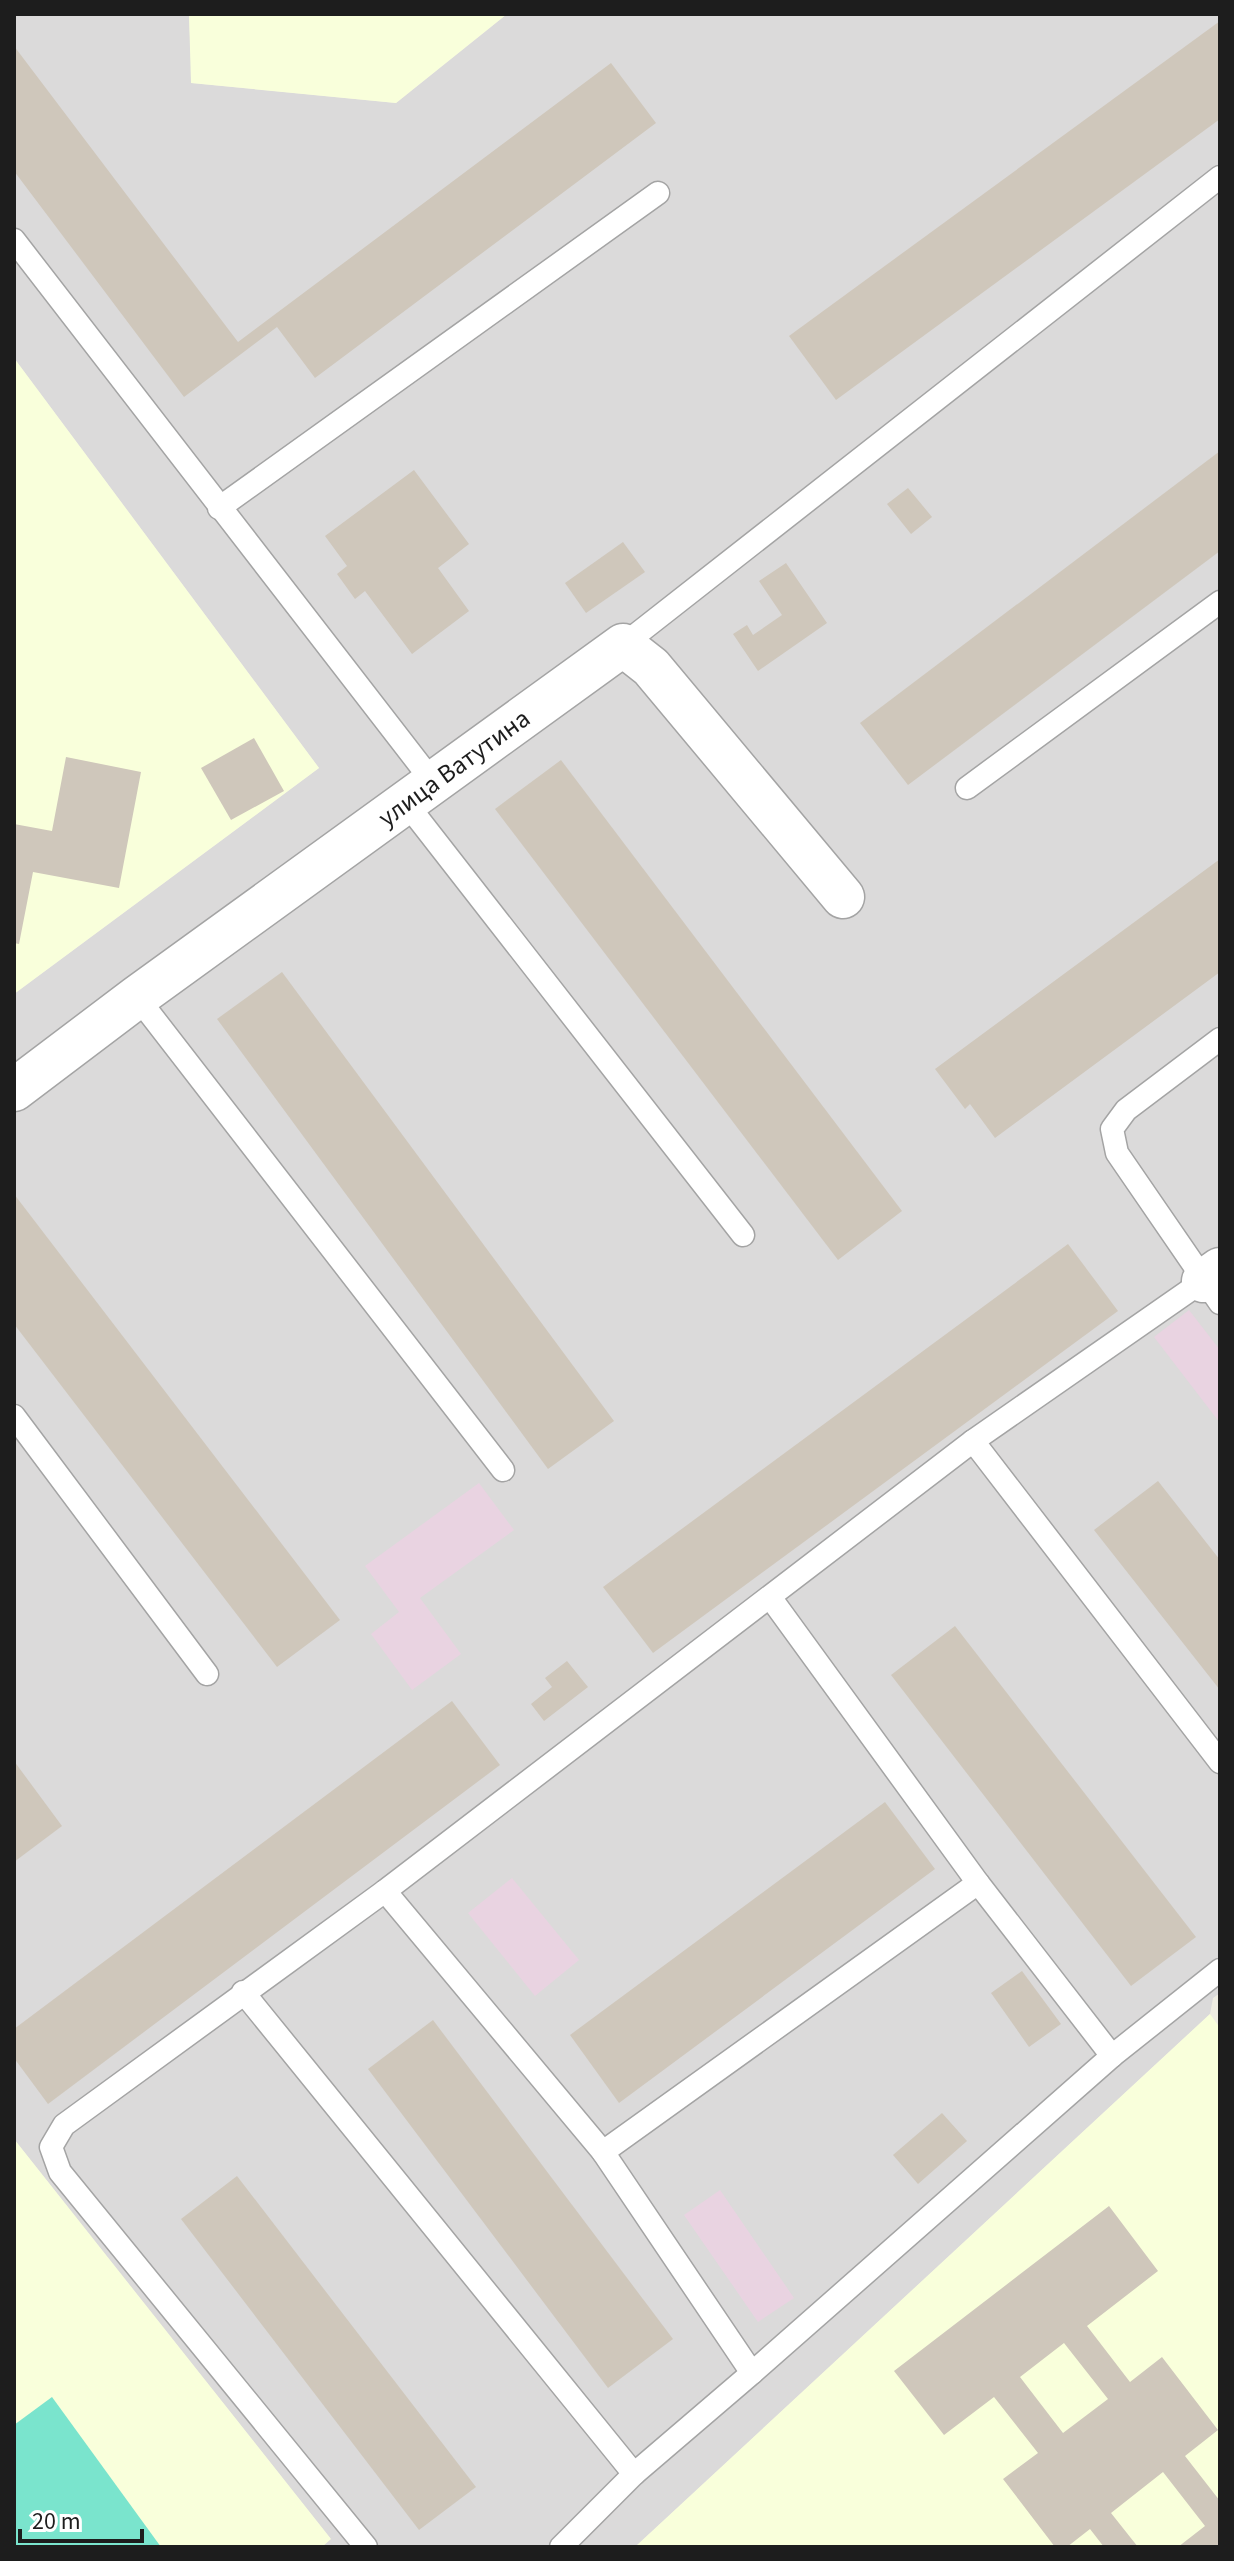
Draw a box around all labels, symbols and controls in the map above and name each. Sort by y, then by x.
street label: улица Ватутина [370,700,538,836]
scale bar [20,2493,142,2543]
text: 20 m [32,2504,81,2539]

